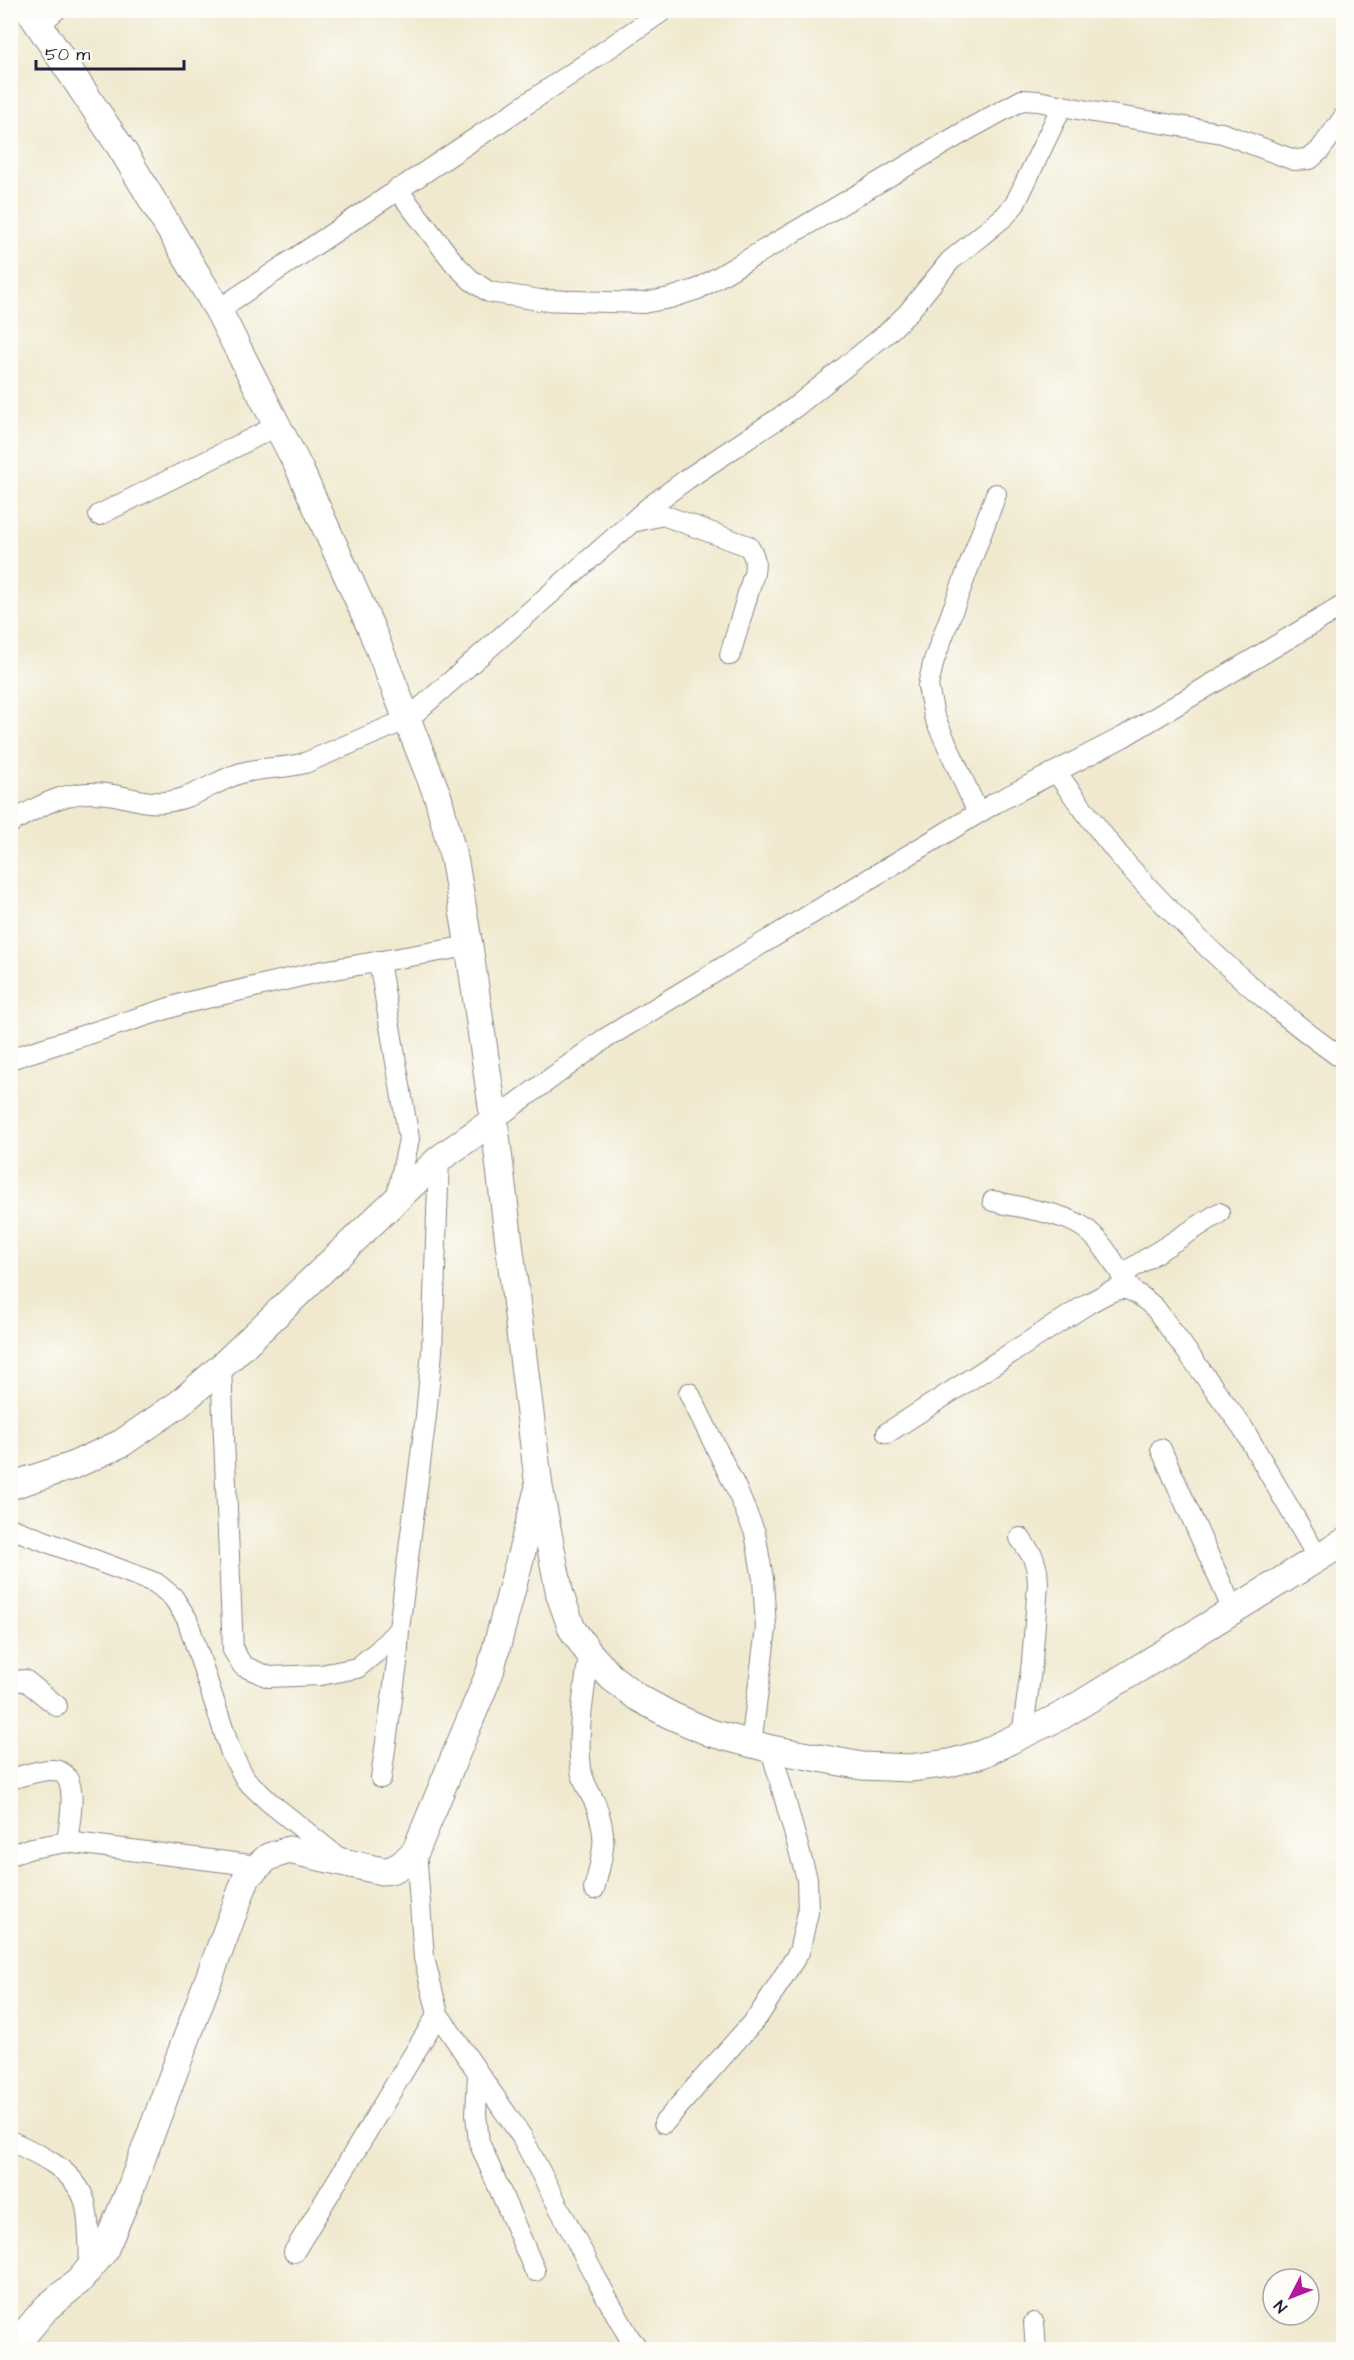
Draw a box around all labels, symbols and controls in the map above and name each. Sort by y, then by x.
scale bar [36,33,184,71]
text: 50 m [45,42,90,67]
north arrow [1261,2267,1321,2327]
text: N [1269,2295,1292,2317]

